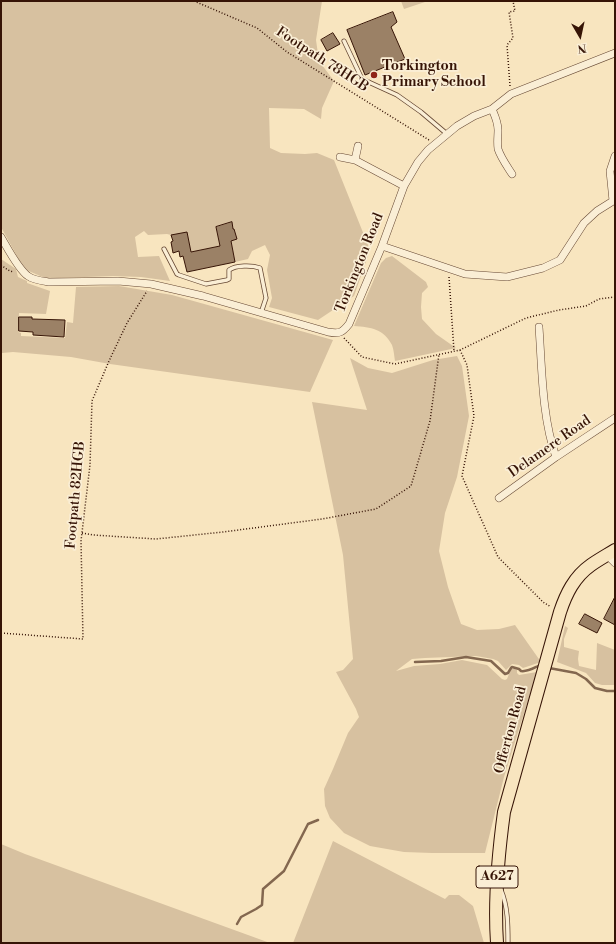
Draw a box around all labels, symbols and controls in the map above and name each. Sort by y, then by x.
north arrow [560,16,600,56]
street label: Footpath 78HGB [273,24,371,96]
text: N [576,40,587,55]
place label: Torkington Primary School [382,59,486,92]
marker: Torkington Primary School [369,70,379,80]
street label: Torkington Road [332,211,388,315]
street label: Delamere Road [506,412,594,482]
street label: Footpath 82HGB [63,440,89,550]
street label: Offerton Road [491,685,531,775]
road number: A627 [476,866,518,888]

